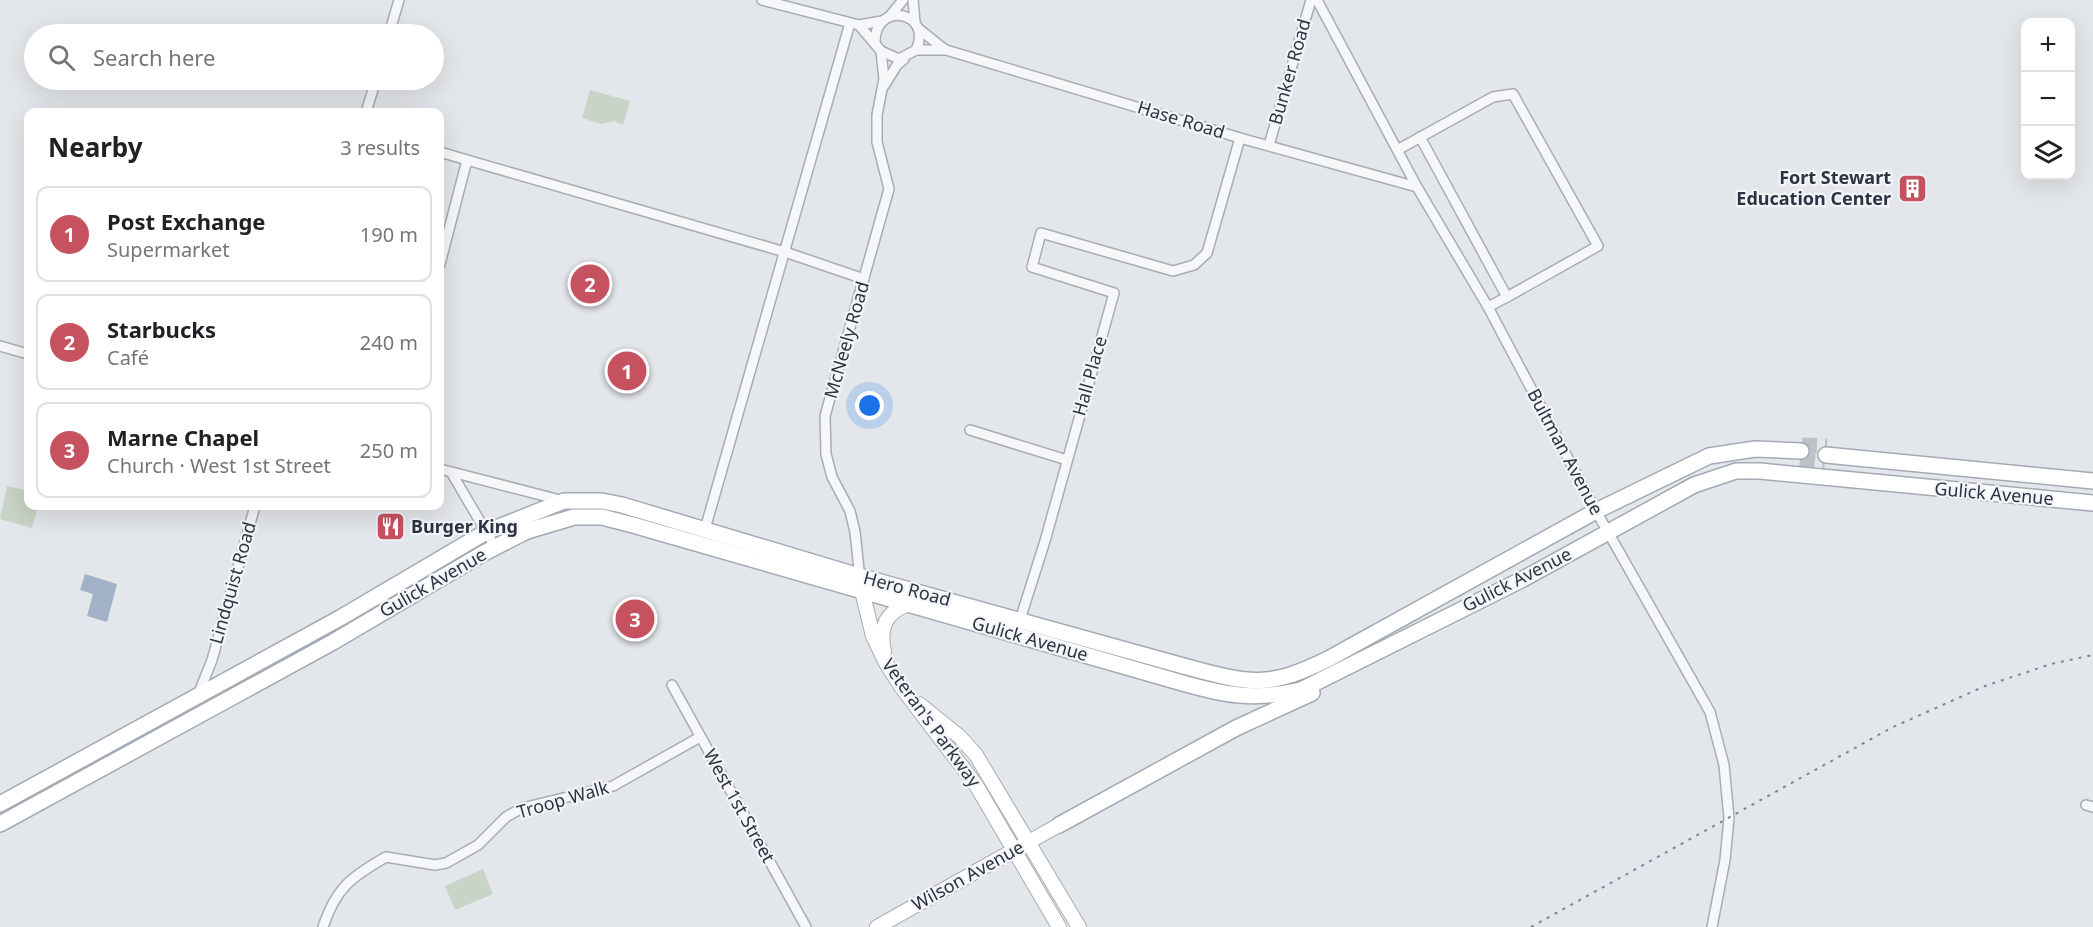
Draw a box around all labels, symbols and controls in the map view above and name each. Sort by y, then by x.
street label: Bunker Road [1262,16,1316,127]
map controls [2021,18,2075,180]
button: + [2021,18,2075,72]
search box [24,24,444,90]
icon: search [45,41,78,74]
text: Search here [93,42,215,72]
button: − [2021,72,2075,126]
street label: Hase Road [1135,94,1228,144]
button: layers [2021,126,2075,180]
text: Nearby [48,129,143,165]
text: 3 results [340,134,420,161]
place label: Fort Stewart Education Center [1736,165,1891,210]
building icon: Fort Stewart Education Center [1896,172,1928,204]
text: Post Exchange [107,206,266,236]
text: 1 [64,221,75,248]
text: 190 m [360,221,418,248]
text: Supermarket [107,236,230,263]
pin: 2 [570,262,610,306]
street label: McNeely Road [818,278,874,401]
text: Starbucks [107,314,216,344]
text: 2 [64,329,75,356]
text: 240 m [360,329,418,356]
street label: Hall Place [1066,333,1112,418]
text: Café [107,344,149,371]
pin: 1 [608,348,646,394]
street label: Bultman Avenue [1522,384,1609,519]
your location [855,391,884,420]
text: Marne Chapel [107,422,259,452]
text: 3 [64,437,75,464]
text: 250 m [360,437,418,464]
text: Church · West 1st Street [107,452,331,479]
street label: Gulick Avenue [1933,476,2055,510]
restaurant icon: Burger King [374,511,406,543]
place label: Burger King [411,514,518,538]
street label: Lindquist Road [203,519,261,647]
street label: Gulick Avenue [1458,541,1575,617]
street label: Gulick Avenue [375,542,490,622]
street label: Hero Road [861,565,954,611]
pin: 3 [616,596,654,642]
street label: Gulick Avenue [969,610,1091,666]
street label: Veteran's Parkway [877,653,987,792]
street label: West 1st Street [699,744,781,867]
street label: Troop Walk [514,774,612,824]
street label: Wilson Avenue [907,834,1028,916]

